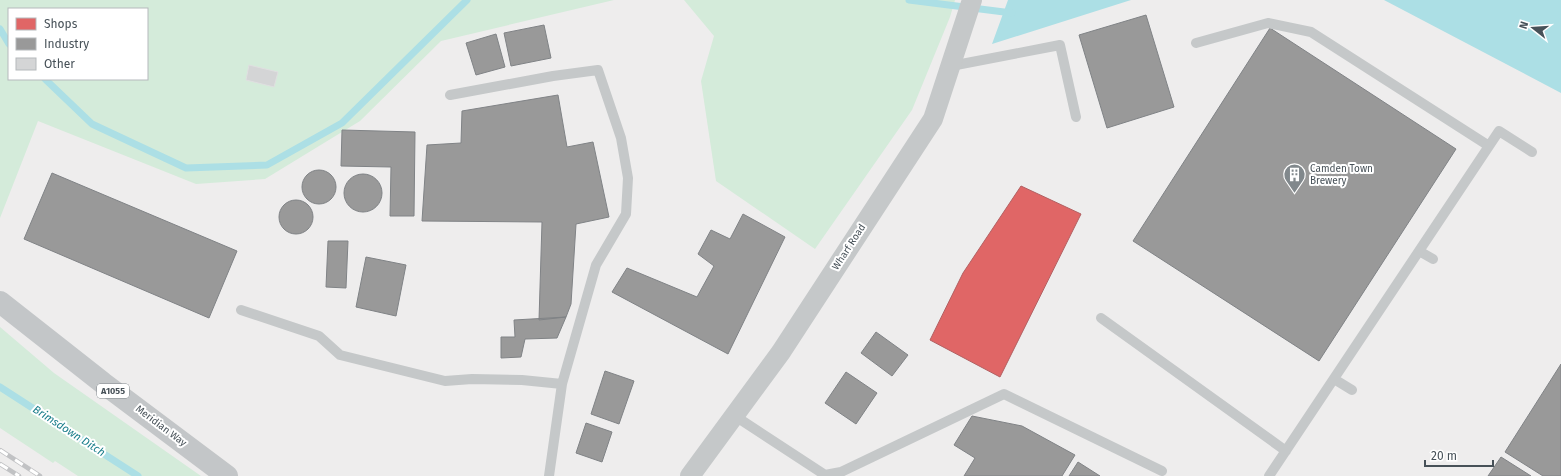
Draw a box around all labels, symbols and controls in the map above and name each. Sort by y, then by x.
legend [8,8,148,80]
north arrow [1513,8,1553,48]
text: Shops [44,17,78,31]
text: N [1517,20,1531,31]
text: Industry [44,37,89,51]
text: Other [44,57,75,71]
building icon: Camden Town Brewery [1281,162,1307,195]
place label: Camden Town Brewery [1310,163,1373,187]
street label: Wharf Road [830,222,868,272]
road number: A1055 [97,384,129,398]
water label: Brimsdown Ditch [30,403,108,459]
street label: Meridian Way [133,403,189,449]
scale bar [1425,442,1493,468]
text: 20 m [1431,449,1457,463]

